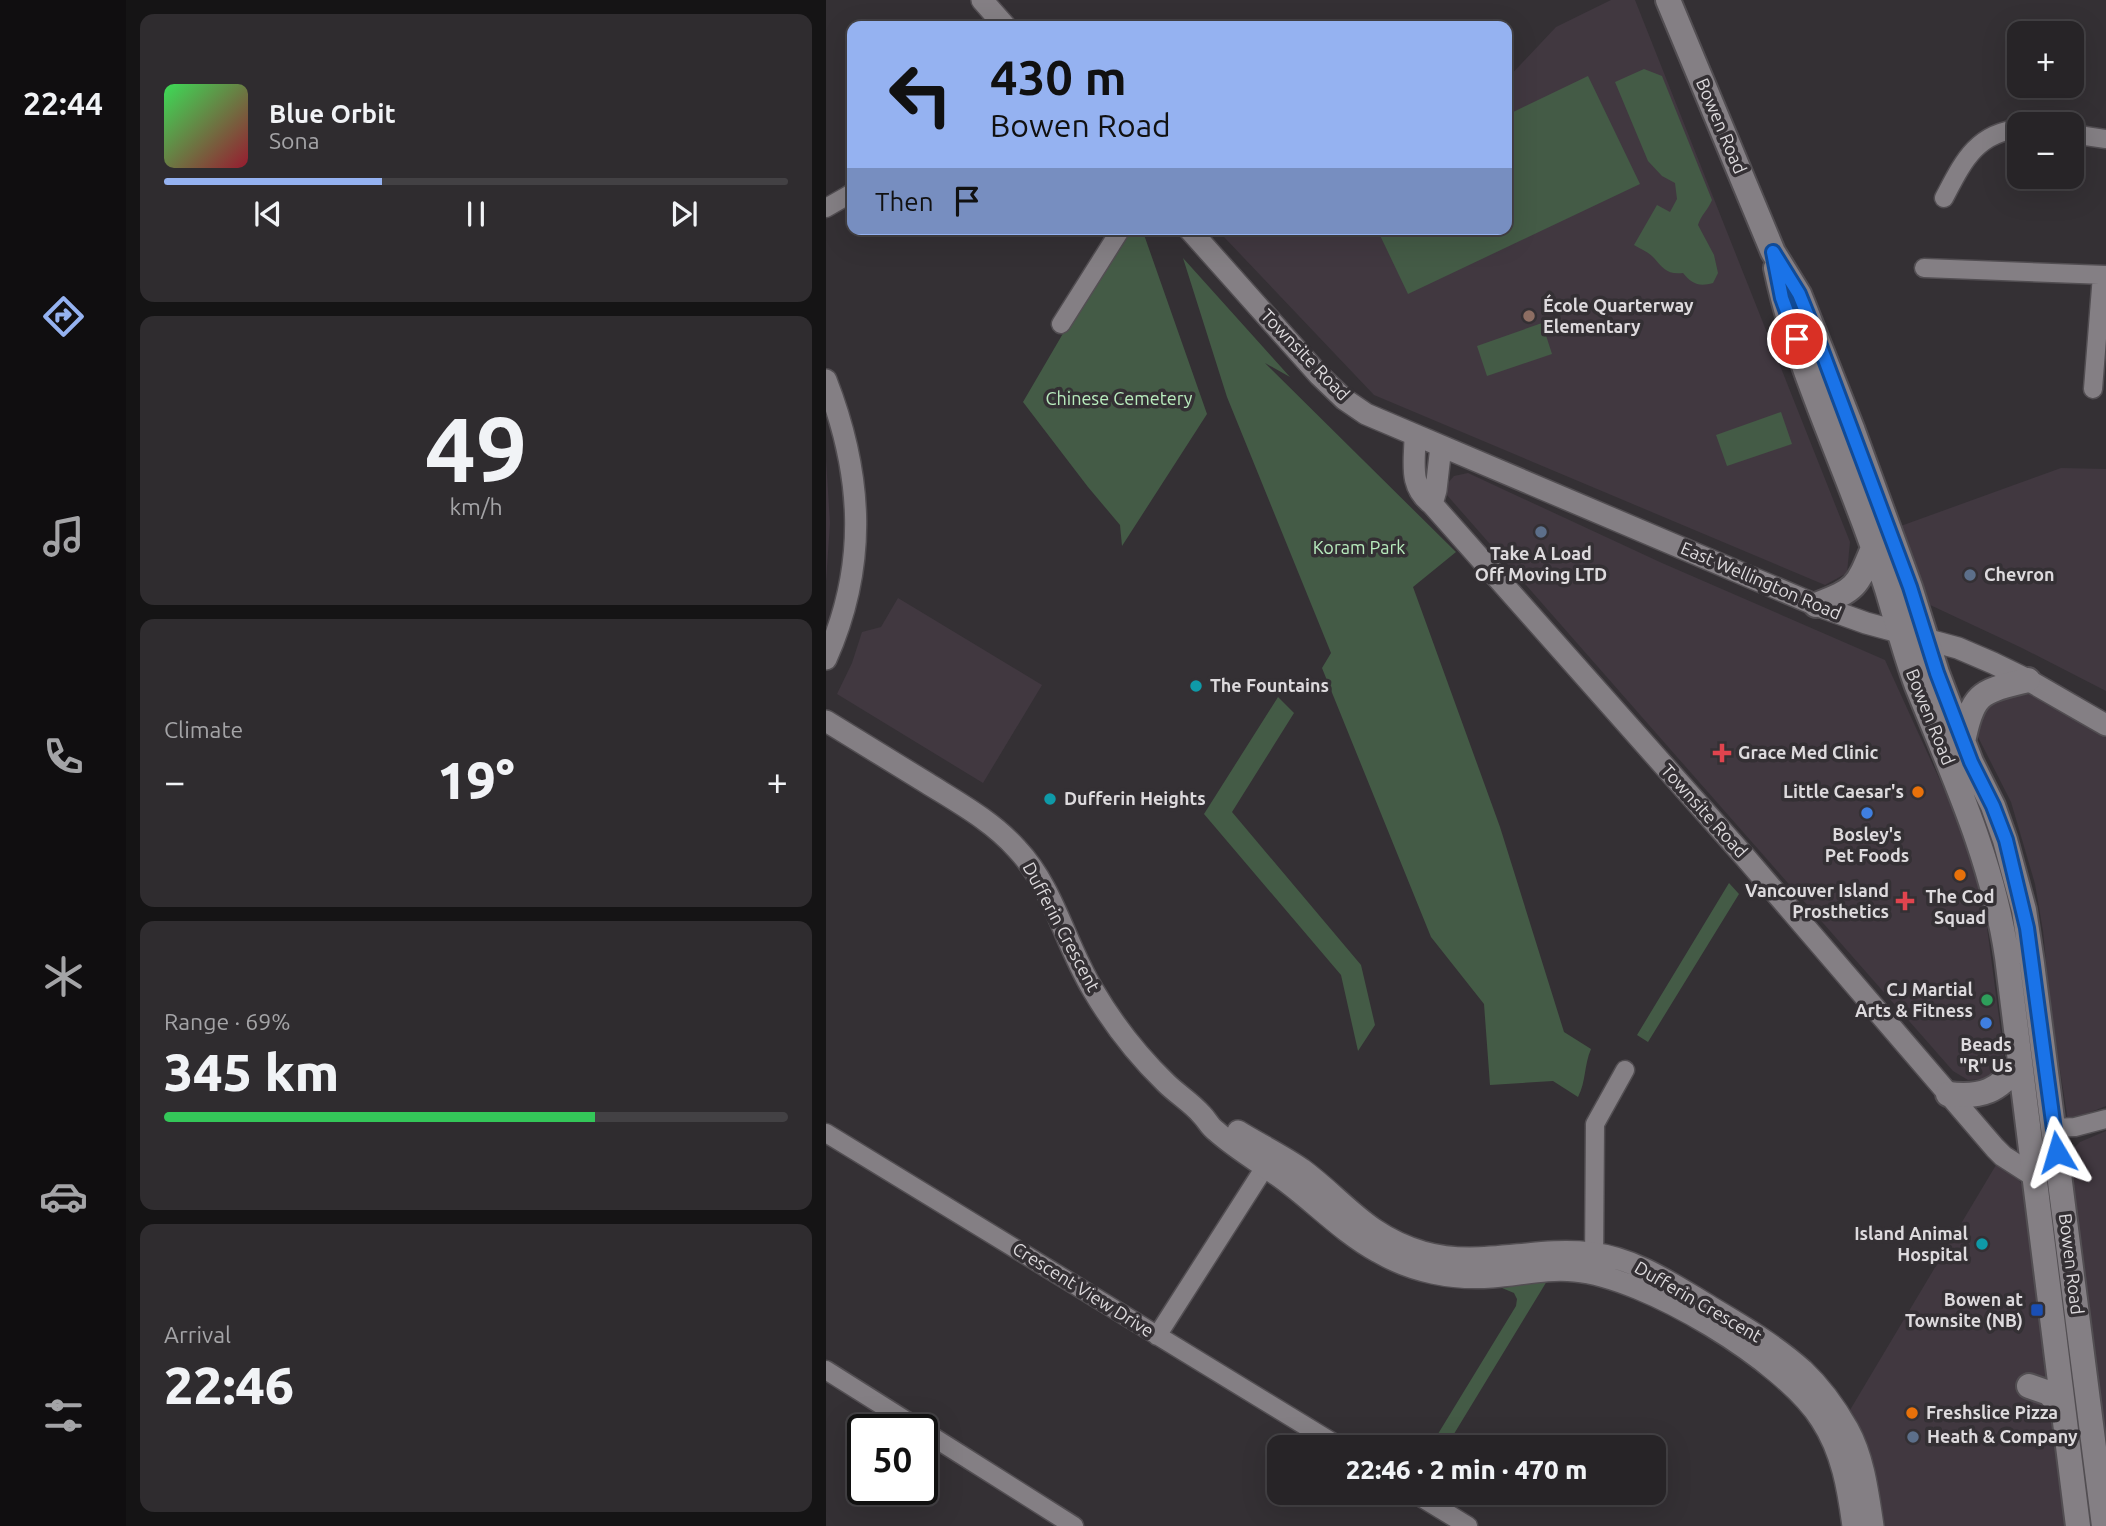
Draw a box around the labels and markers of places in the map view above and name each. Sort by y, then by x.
place label: École Quarterway Elementary [1543,294,1694,336]
marker: École Quarterway Elementary [1521,308,1537,324]
pin [1767,309,1827,369]
marker: Take A Load Off Moving LTD [1533,524,1549,540]
place label: Take A Load Off Moving LTD [1475,543,1607,584]
place label: Chevron [1984,564,2055,584]
marker: Chevron [1962,567,1978,583]
place label: The Fountains [1210,675,1329,695]
marker: The Fountains [1188,678,1204,694]
place label: Grace Med Clinic [1738,742,1879,762]
marker: Grace Med Clinic [1712,743,1732,763]
place label: Little Caesar's [1783,781,1904,801]
marker: Little Caesar's [1910,784,1926,800]
place label: Dufferin Heights [1064,788,1206,808]
marker: Dufferin Heights [1042,791,1058,807]
marker: Bosley's Pet Foods [1859,805,1875,821]
place label: Bosley's Pet Foods [1825,824,1909,865]
marker: The Cod Squad [1952,867,1968,883]
place label: Vancouver Island Prosthetics [1745,880,1889,921]
place label: The Cod Squad [1926,886,1994,927]
marker: Vancouver Island Prosthetics [1895,891,1915,911]
place label: CJ Martial Arts & Fitness [1855,979,1974,1020]
marker: CJ Martial Arts & Fitness [1979,992,1995,1008]
marker: Beads "R" Us [1978,1015,1994,1031]
place label: Beads "R" Us [1959,1034,2013,1075]
place label: Island Animal Hospital [1854,1223,1969,1264]
marker: Island Animal Hospital [1974,1236,1990,1252]
place label: Bowen at Townsite (NB) [1905,1289,2023,1331]
marker: Bowen at Townsite (NB) [2029,1302,2045,1318]
place label: Freshslice Pizza [1926,1402,2058,1422]
marker: Freshslice Pizza [1904,1405,1920,1421]
place label: Heath & Company [1927,1426,2078,1446]
marker: Heath & Company [1905,1429,1921,1445]

